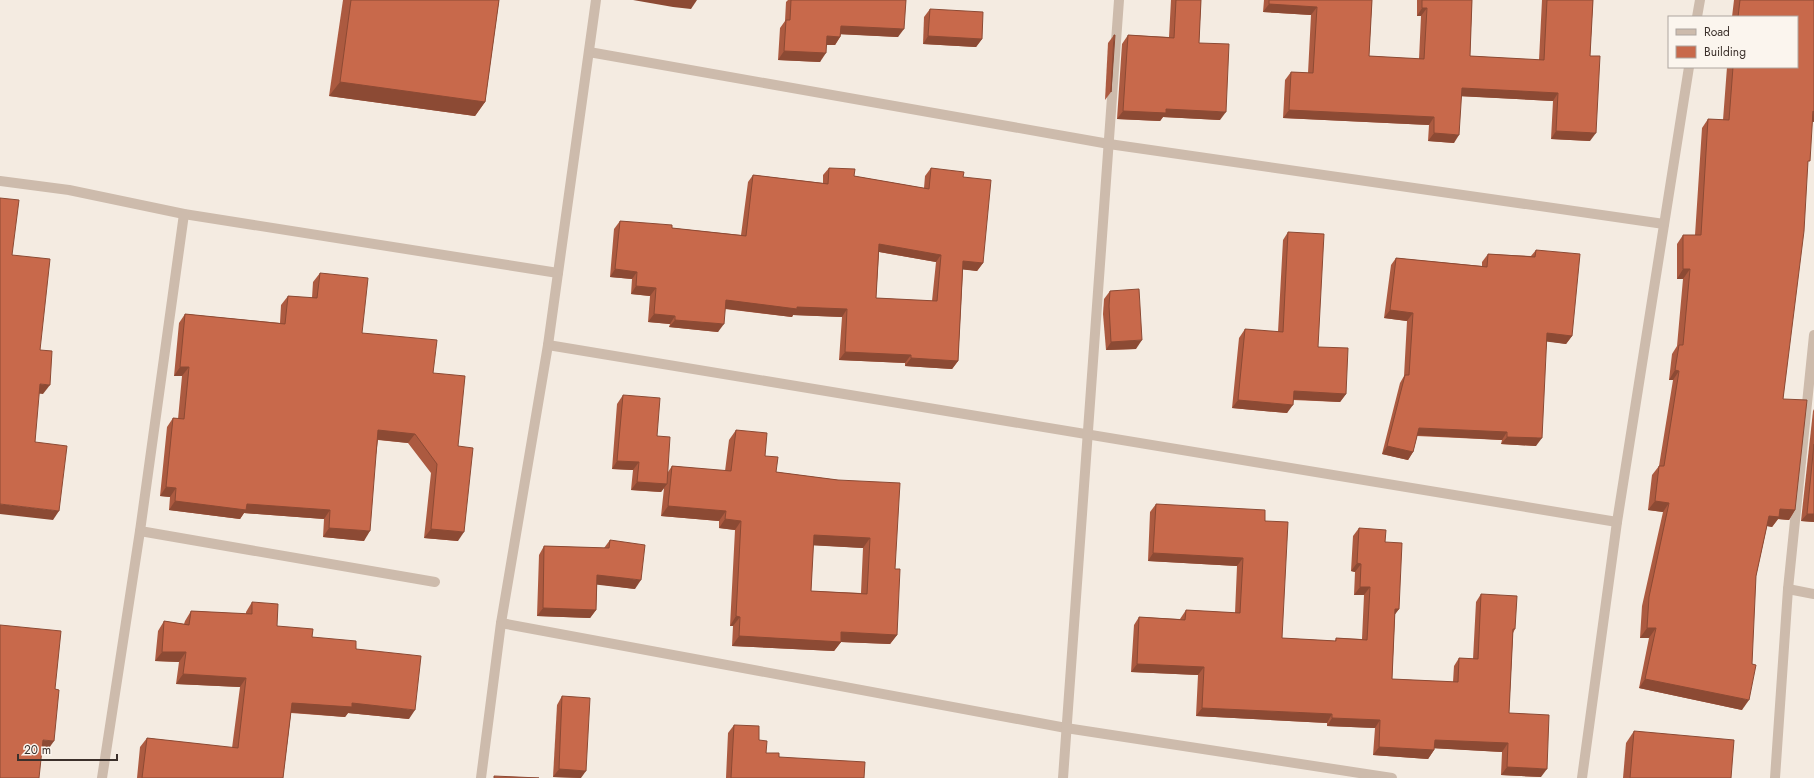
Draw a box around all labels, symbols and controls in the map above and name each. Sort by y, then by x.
legend [1668,16,1798,68]
text: Road [1704,23,1730,41]
text: Building [1704,43,1746,61]
scale bar [18,736,117,762]
text: 20 m [24,741,51,759]

